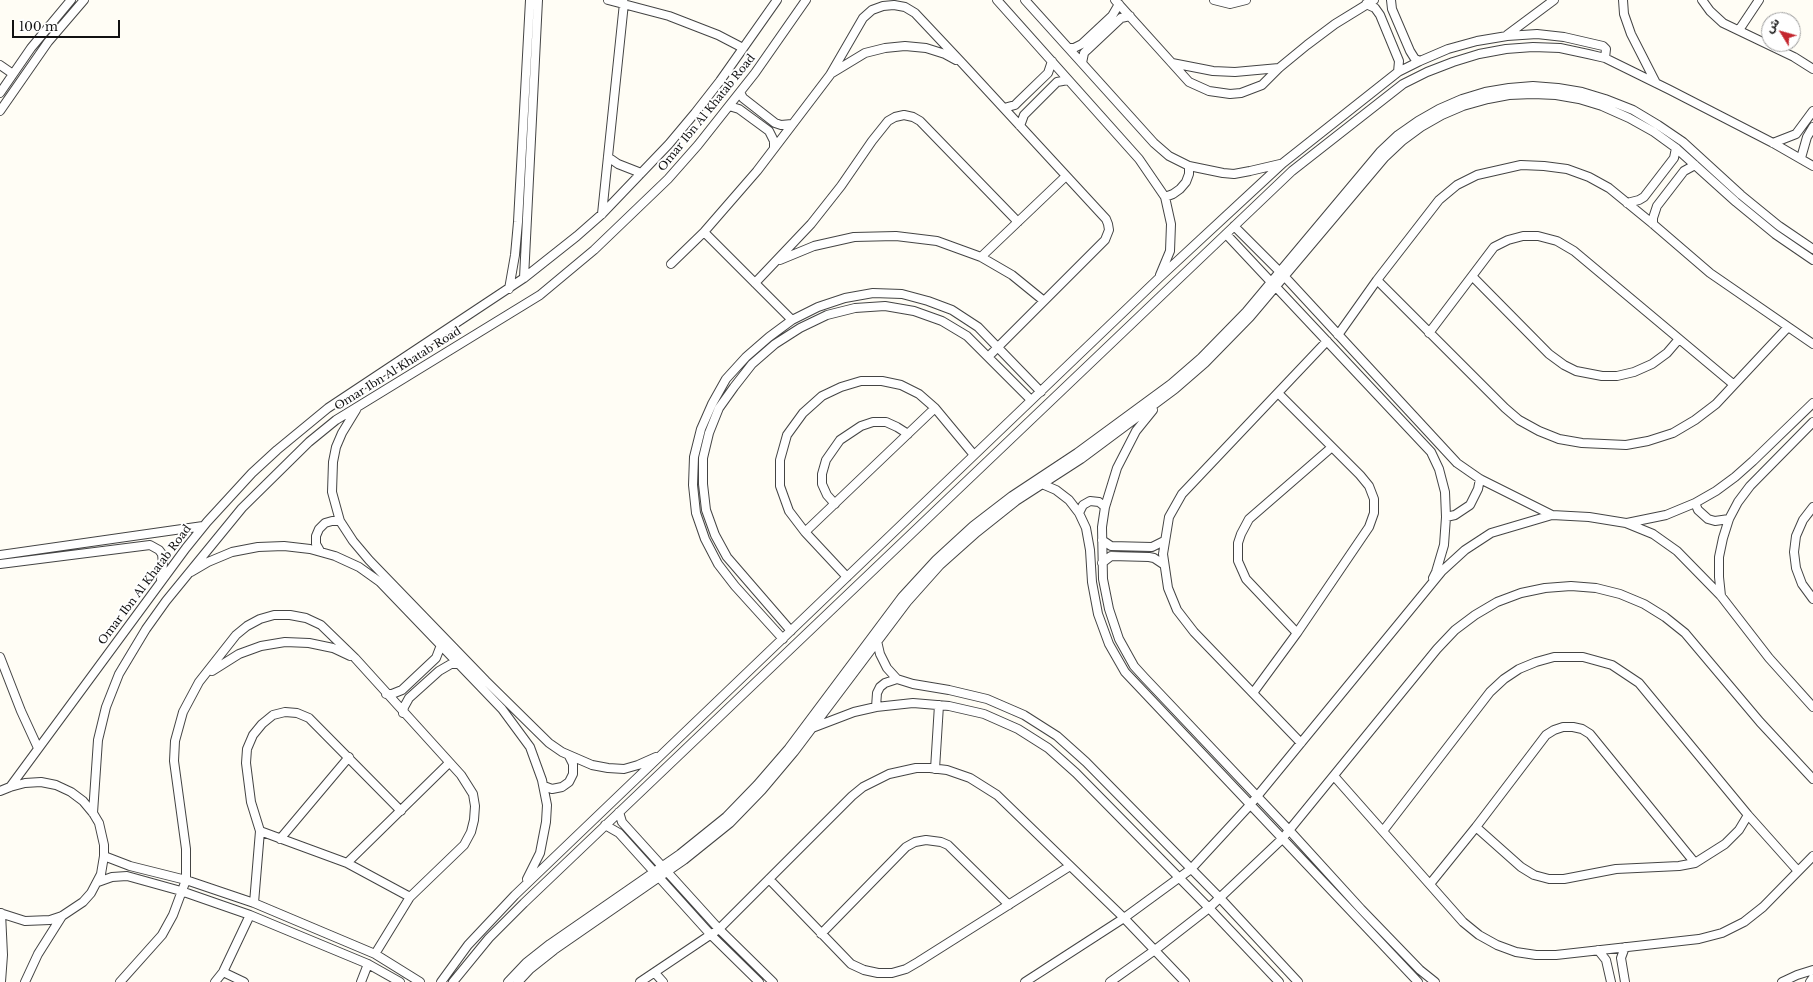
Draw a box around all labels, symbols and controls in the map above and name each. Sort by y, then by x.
scale bar [14,12,122,38]
north arrow [1761,12,1801,52]
text: ش [1762,15,1782,36]
text: 100 m [19,19,58,34]
street label: Omar Ibn Al Khatab Road [656,52,758,174]
street label: Omar Ibn Al Khatab Road [332,325,464,413]
street label: Omar Ibn Al Khatab Road [96,523,194,647]

